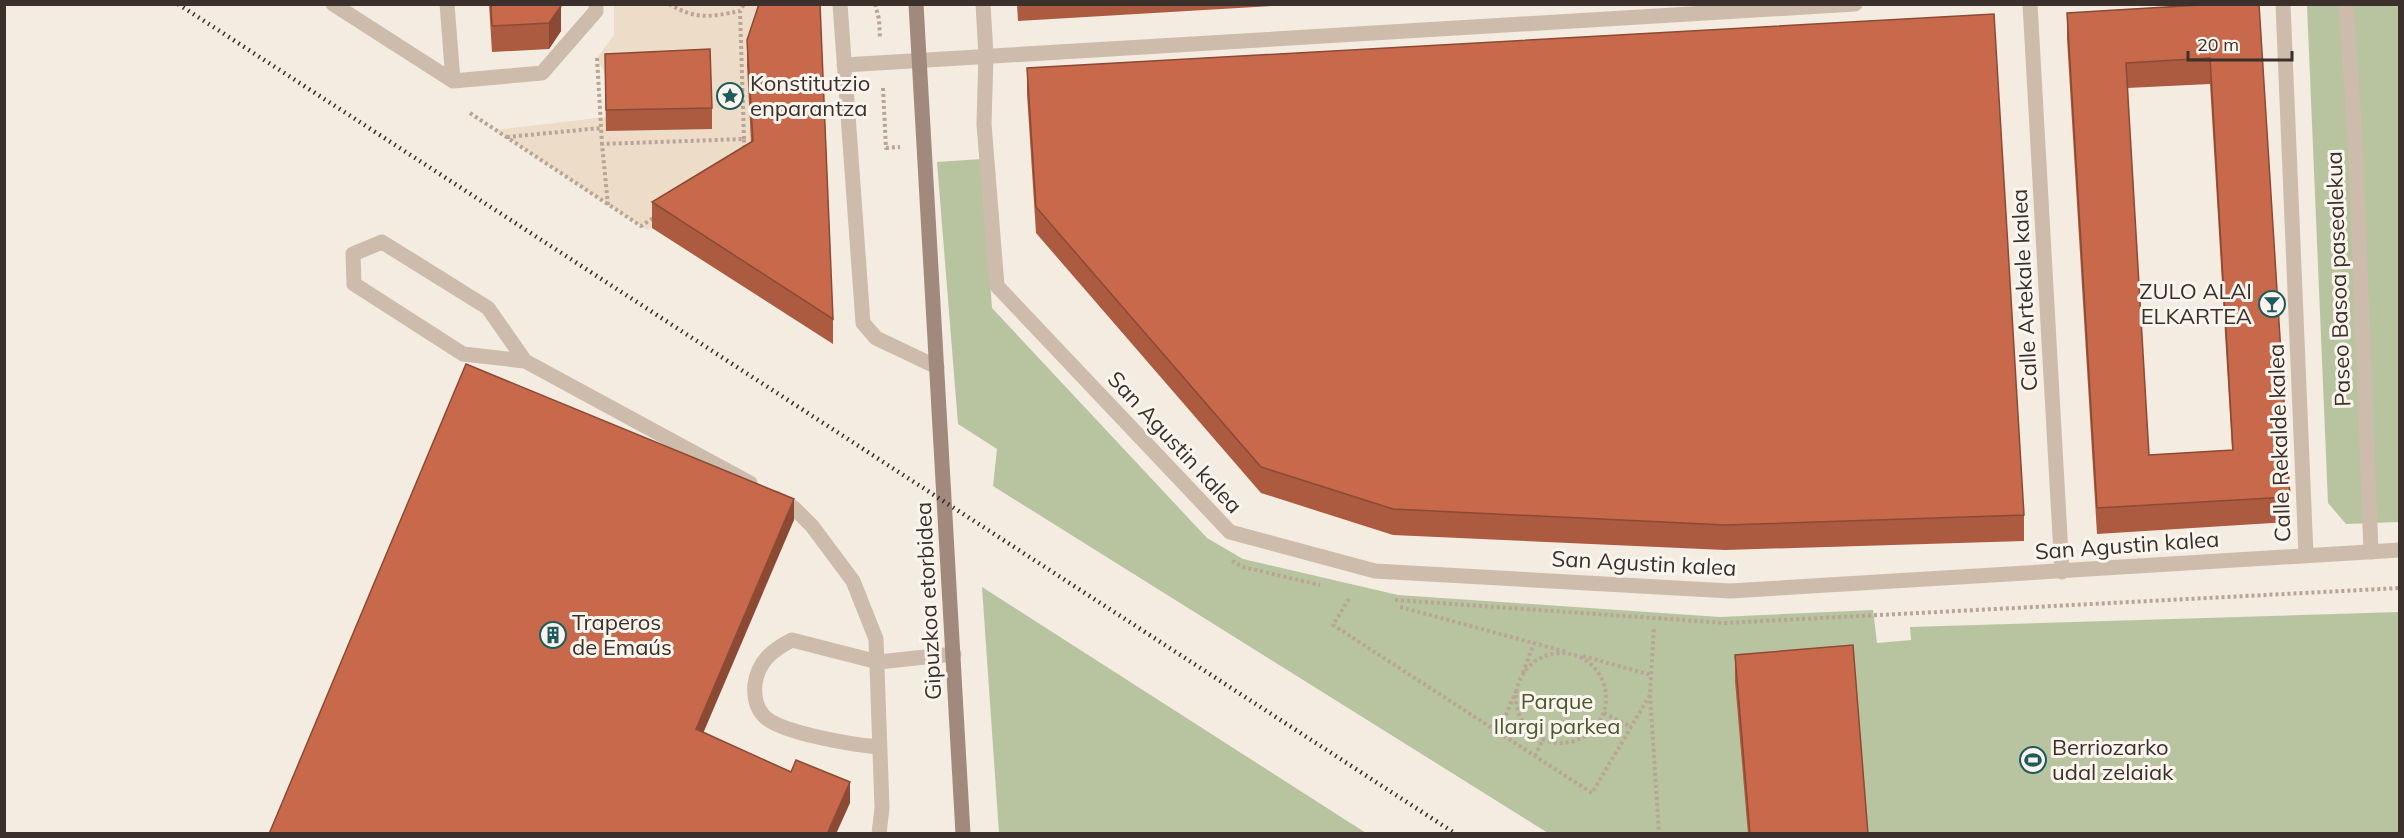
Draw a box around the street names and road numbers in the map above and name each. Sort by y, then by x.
street label: Paseo Basoa pasealekua [2320,151,2356,407]
street label: Calle Artekale kalea [2005,188,2043,392]
street label: Calle Rekalde kalea [2262,343,2296,543]
street label: San Agustin kalea [1102,365,1248,519]
street label: Gipuzkoa etorbidea [909,501,947,701]
street label: San Agustin kalea [2034,525,2220,565]
street label: San Agustin kalea [1551,544,1737,582]

